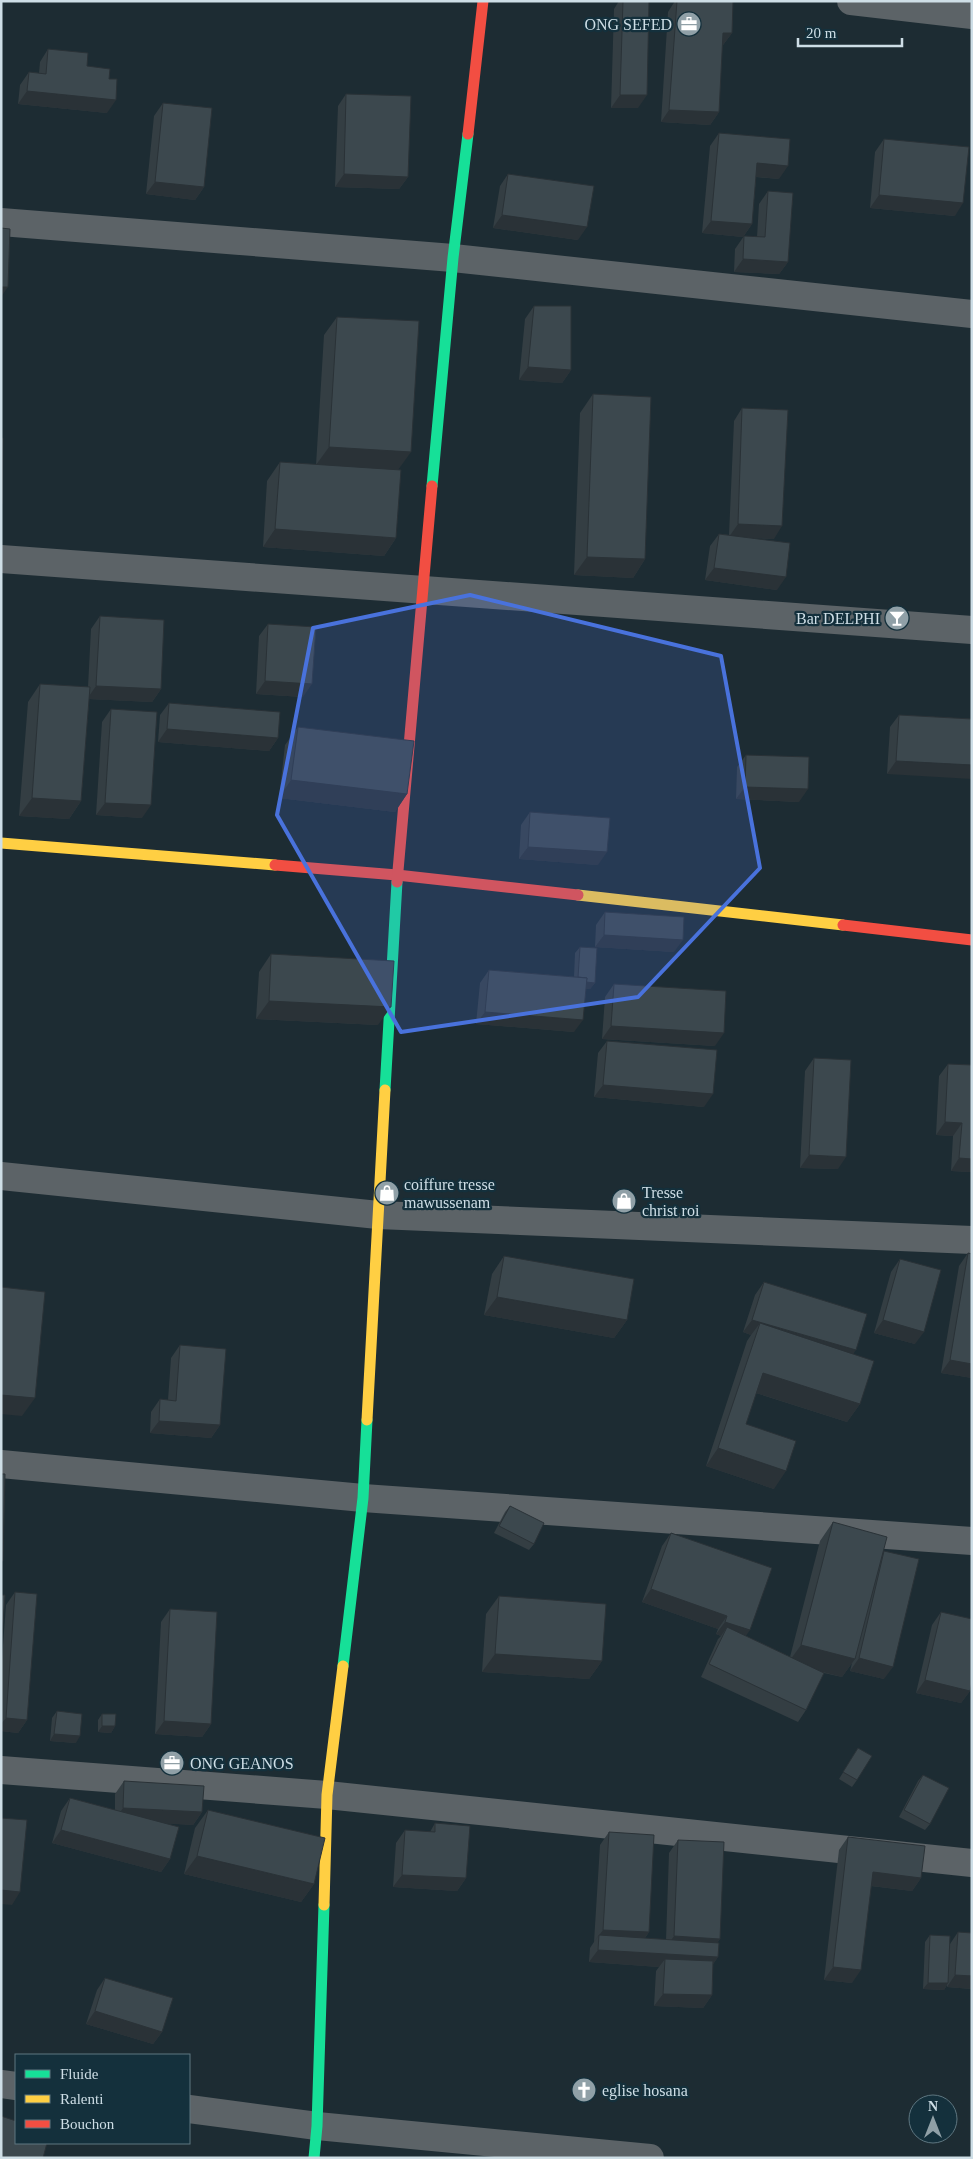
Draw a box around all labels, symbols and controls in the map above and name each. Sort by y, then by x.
office icon: ONG SEFED [676,11,702,37]
scale bar [798,15,902,47]
place label: ONG SEFED [584,16,672,33]
text: 20 m [806,25,837,41]
bar icon: Bar DELPHI [884,605,910,631]
place label: Bar DELPHI [796,610,880,627]
place label: coiffure tresse mawussenam [404,1176,495,1211]
shop icon: coiffure tresse mawussenam [374,1180,400,1206]
place label: Tresse christ roi [642,1184,700,1219]
shop icon: Tresse christ roi [611,1188,637,1214]
office icon: ONG GEANOS [159,1750,185,1776]
place label: ONG GEANOS [190,1755,294,1772]
legend [15,2054,190,2144]
text: Fluide [60,2066,99,2082]
church icon: eglise hosana [571,2077,597,2103]
place label: eglise hosana [602,2082,688,2100]
text: Ralenti [60,2091,103,2107]
north arrow [908,2094,958,2144]
text: N [928,2099,938,2114]
text: Bouchon [60,2116,115,2132]

